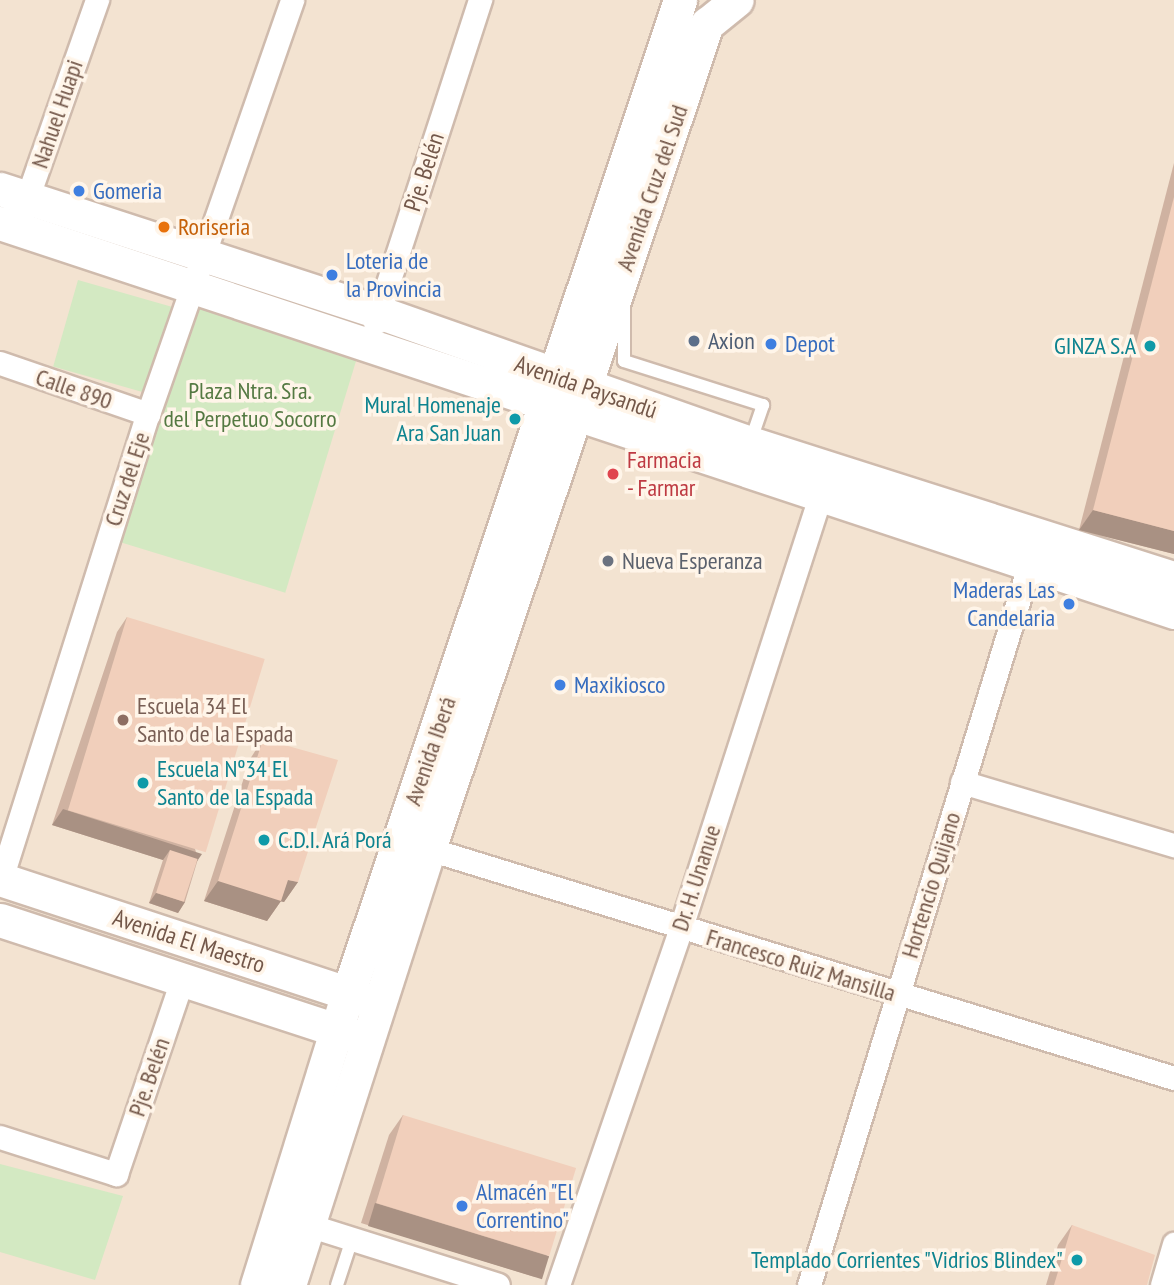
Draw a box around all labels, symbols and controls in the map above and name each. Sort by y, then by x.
street label: Nahuel Huapi [25,56,89,172]
street label: Avenida Cruz del Sud [610,101,694,275]
street label: Pje. Belén [398,128,450,216]
place label: Gomeria [93,177,162,205]
marker: Gomeria [71,183,87,199]
place label: Roriseria [178,213,250,241]
marker: Roriseria [156,219,172,235]
place label: Loteria de la Provincia [346,247,442,303]
marker: Loteria de la Provincia [324,267,340,283]
place label: Axion [708,327,755,355]
place label: Depot [785,330,835,358]
place label: GINZA S.A [1053,332,1136,360]
marker: Axion [686,333,702,349]
marker: Depot [763,336,779,352]
marker: GINZA S.A [1142,338,1158,354]
street label: Avenida Paysandú [511,349,661,425]
street label: Calle 890 [32,363,116,415]
park label: Plaza Ntra. Sra. del Perpetuo Socorro [163,377,337,433]
place label: Mural Homenaje Ara San Juan [364,391,501,447]
marker: Mural Homenaje Ara San Juan [507,411,523,427]
street label: Cruz del Eje [98,428,156,530]
place label: Farmacia - Farmar [627,446,702,502]
marker: Farmacia - Farmar [605,466,621,482]
place label: Nueva Esperanza [622,547,763,575]
marker: Nueva Esperanza [600,553,616,569]
place label: Maderas Las Candelaria [953,576,1055,632]
marker: Maderas Las Candelaria [1061,596,1077,612]
place label: Maxikiosco [574,671,665,699]
marker: Maxikiosco [552,677,568,693]
place label: Escuela 34 El Santo de la Espada [137,692,293,748]
street label: Avenida Iberá [398,693,462,809]
marker: Escuela 34 El Santo de la Espada [115,712,131,728]
place label: Escuela Nº34 El Santo de la Espada [157,755,313,811]
marker: Escuela Nº34 El Santo de la Espada [135,775,151,791]
street label: Hortencio Quijano [895,809,967,961]
street label: Dr. H. Unanue [665,820,727,936]
place label: C.D.I. Ará Porá [278,826,394,854]
marker: C.D.I. Ará Porá [256,832,272,848]
street label: Avenida El Maestro [109,903,269,979]
street label: Francesco Ruiz Mansilla [703,922,899,1008]
street label: Pje. Belén [122,1033,176,1121]
place label: Almacén "El Correntino" [476,1178,575,1234]
marker: Almacén "El Correntino" [454,1198,470,1214]
place label: Templado Corrientes "Vidrios Blindex" [750,1246,1063,1274]
marker: Templado Corrientes "Vidrios Blindex" [1069,1252,1085,1268]

